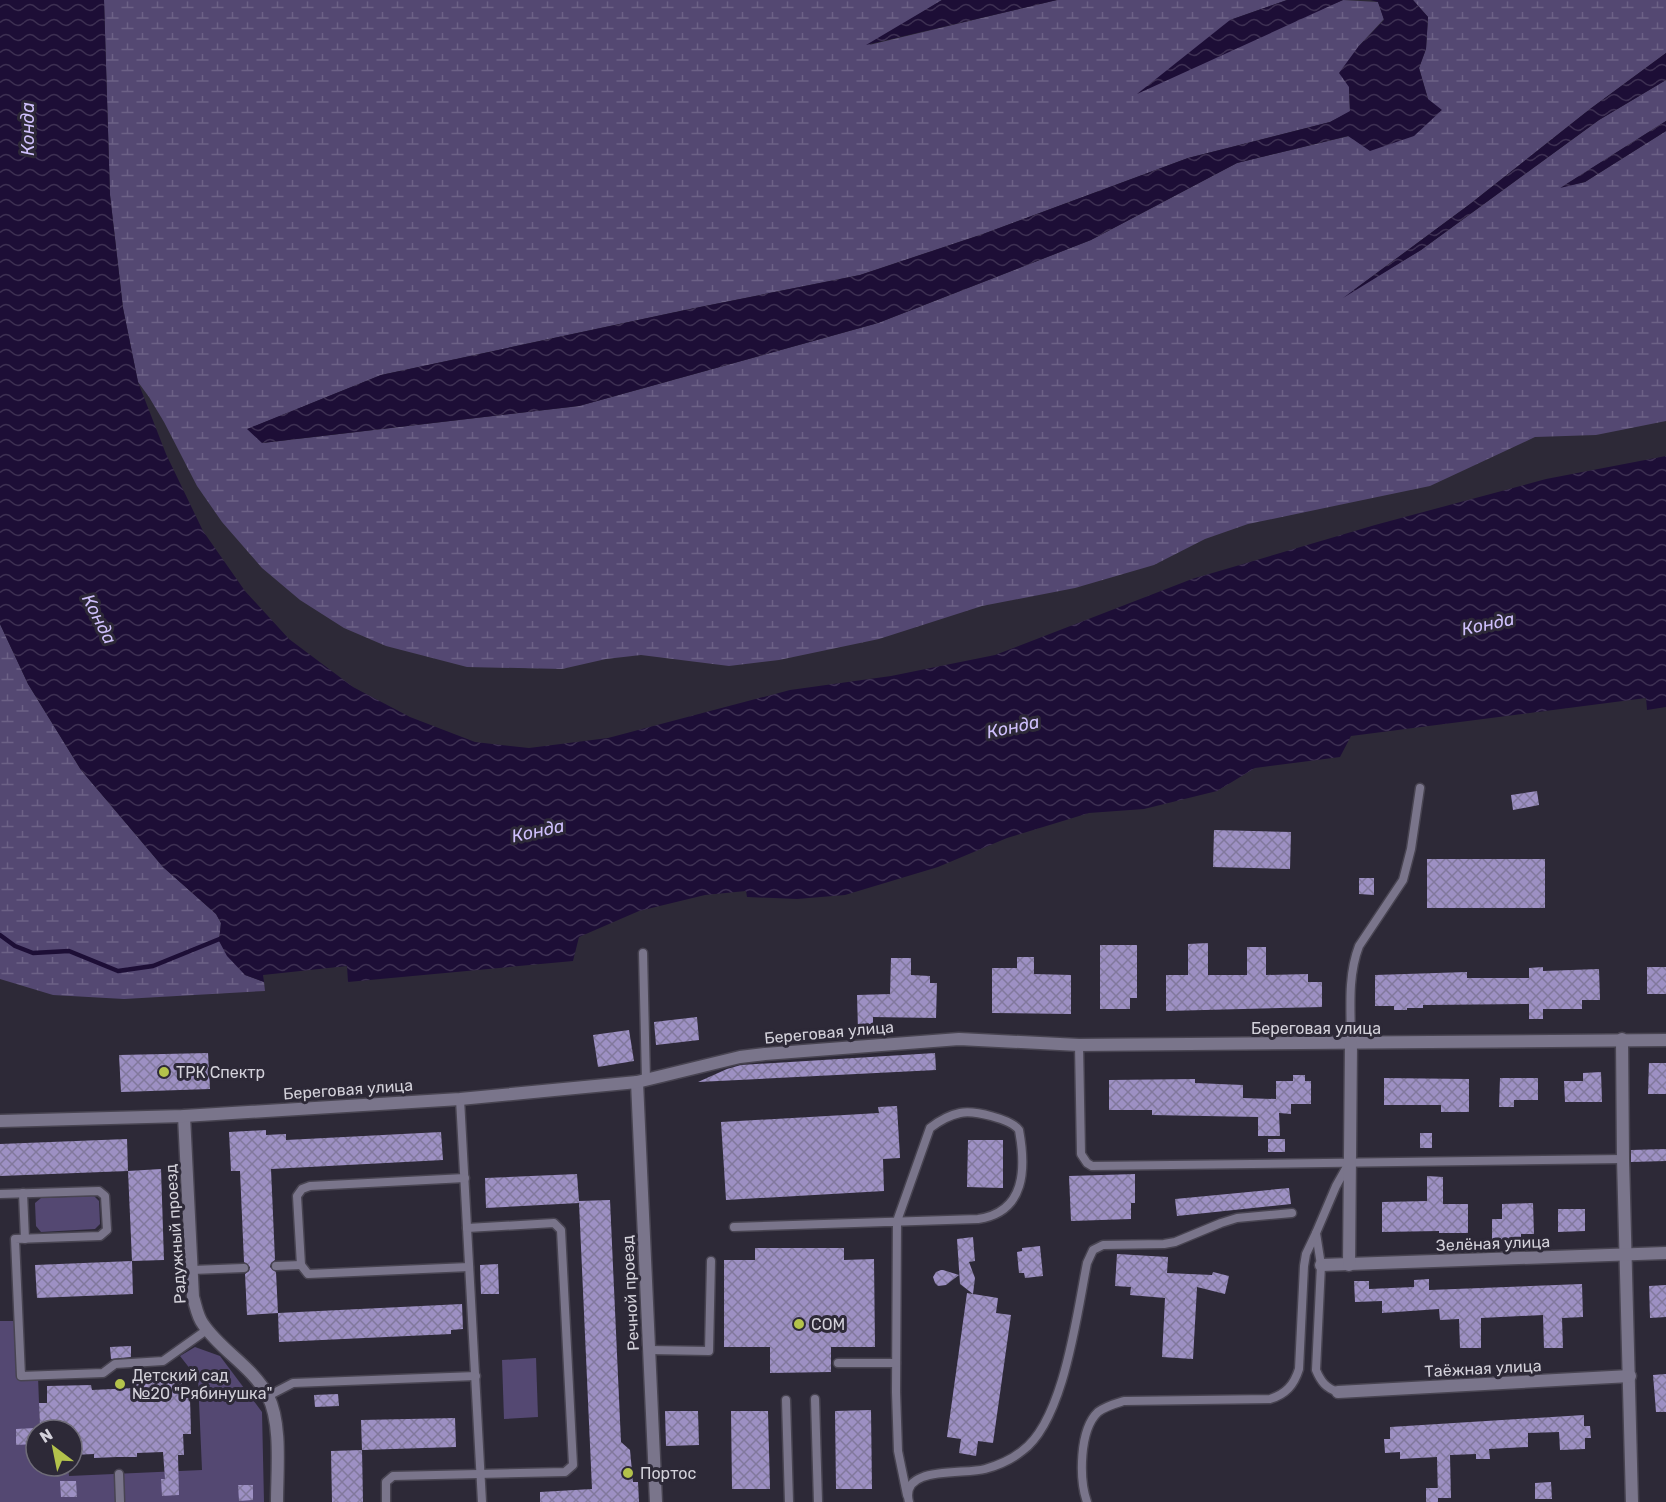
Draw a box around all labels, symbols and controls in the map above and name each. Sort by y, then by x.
water label: Конда [17,102,39,156]
water label: Конда [77,590,121,648]
water label: Конда [1460,608,1517,640]
water label: Конда [985,711,1042,743]
water label: Конда [510,815,567,847]
street label: Береговая улица [763,1017,895,1048]
street label: Береговая улица [1251,1019,1381,1038]
place label: ТРК Спектр [176,1063,265,1082]
marker: ТРК Спектр [157,1065,171,1079]
street label: Береговая улица [282,1075,414,1104]
street label: Радужный проезд [161,1163,190,1304]
street label: Зелёная улица [1436,1232,1550,1255]
street label: Речной проезд [618,1234,643,1351]
place label: СОМ [811,1315,845,1334]
marker: СОМ [792,1317,806,1331]
street label: Таёжная улица [1424,1356,1542,1381]
place label: Детский сад №20 "Рябинушка" [132,1366,273,1403]
marker: Детский сад №20 "Рябинушка" [113,1377,127,1391]
north arrow [24,1418,84,1478]
text: N [36,1425,56,1447]
place label: Портос [640,1464,697,1483]
marker: Портос [621,1466,635,1480]

